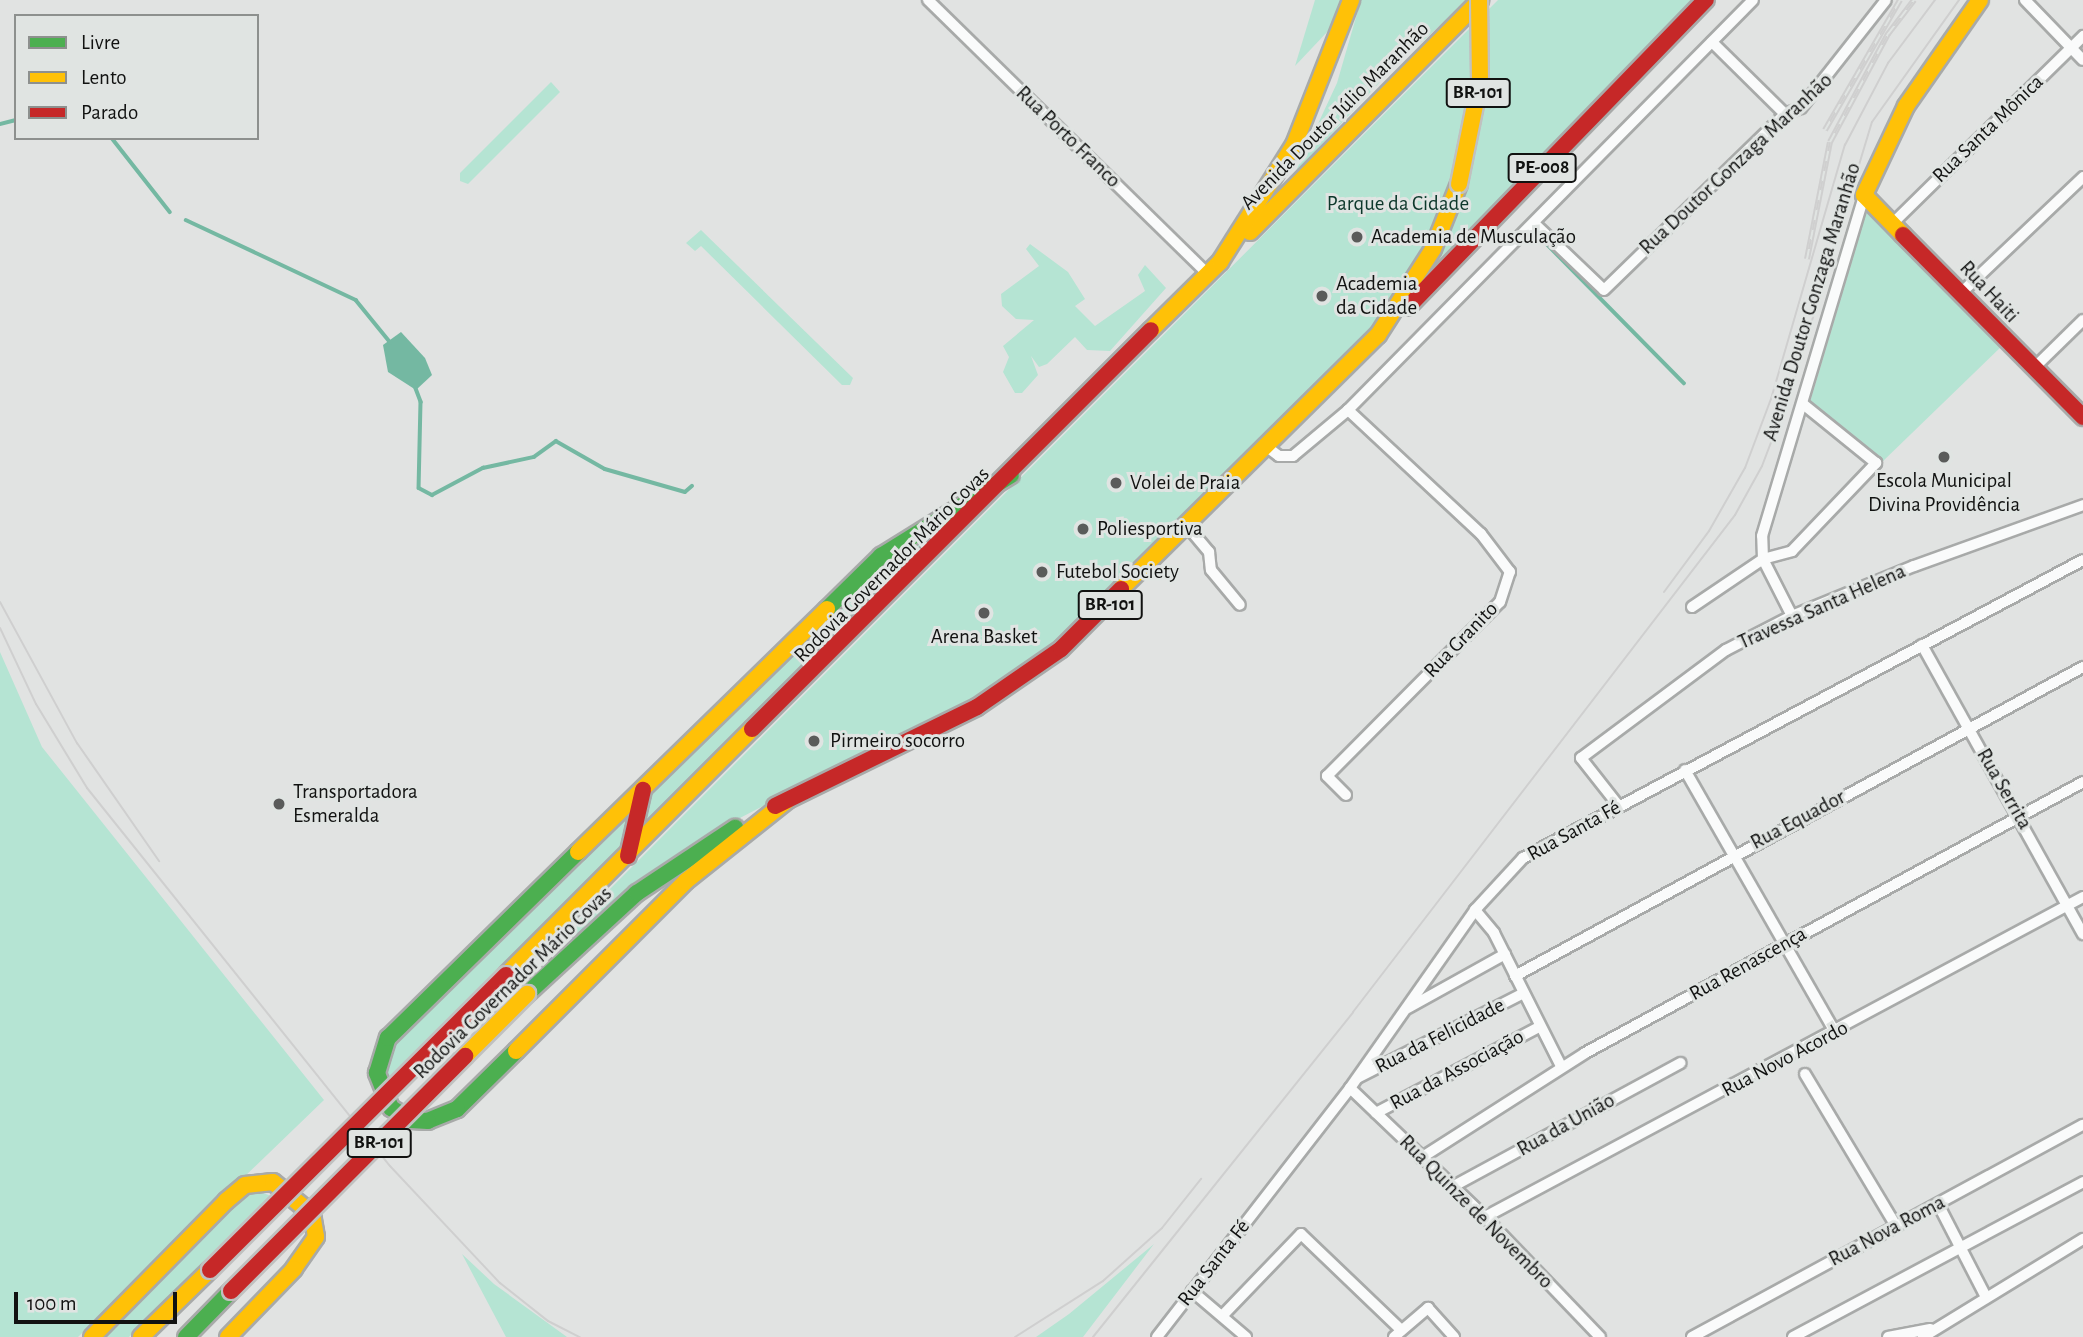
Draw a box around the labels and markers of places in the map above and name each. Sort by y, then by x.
place label: Academia de Musculação [1371,224,1576,250]
marker: Academia de Musculação [1349,229,1365,245]
place label: Academia da Cidade [1336,271,1417,321]
marker: Academia da Cidade [1314,288,1330,304]
marker: Escola Municipal Divina Providência [1936,449,1952,465]
place label: Escola Municipal Divina Providência [1868,468,2020,518]
place label: Volei de Praia [1130,470,1240,496]
marker: Volei de Praia [1108,475,1124,491]
place label: Poliesportiva [1097,516,1203,542]
marker: Poliesportiva [1075,521,1091,537]
place label: Futebol Society [1056,559,1179,585]
marker: Futebol Society [1034,564,1050,580]
marker: Arena Basket [976,605,992,621]
place label: Arena Basket [931,624,1037,650]
place label: Pirmeiro socorro [830,728,965,754]
marker: Pirmeiro socorro [804,731,824,751]
place label: Transportadora Esmeralda [293,779,418,829]
marker: Transportadora Esmeralda [271,796,287,812]

